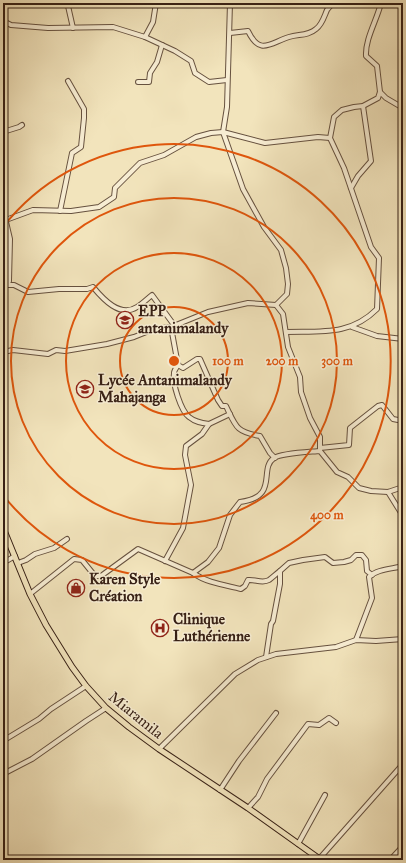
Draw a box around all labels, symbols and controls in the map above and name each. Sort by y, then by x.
place label: EPP antanimalandy [138,302,229,338]
school or university icon: EPP antanimalandy [115,310,135,330]
centre of rings [167,354,181,368]
text: 100 m [212,354,245,368]
text: 200 m [266,354,299,368]
text: 300 m [321,354,354,369]
place label: Lycée Antanimalandy Mahajanga [98,371,233,407]
school or university icon: Lycée Antanimalandy Mahajanga [75,379,95,399]
text: 400 m [310,508,345,523]
place label: Karen Style Création [89,570,161,605]
shop icon: Karen Style Création [66,578,86,598]
place label: Clinique Luthérienne [173,610,251,645]
hospital icon: Clinique Luthérienne [150,618,170,638]
street label: Miaramila [105,688,167,743]

